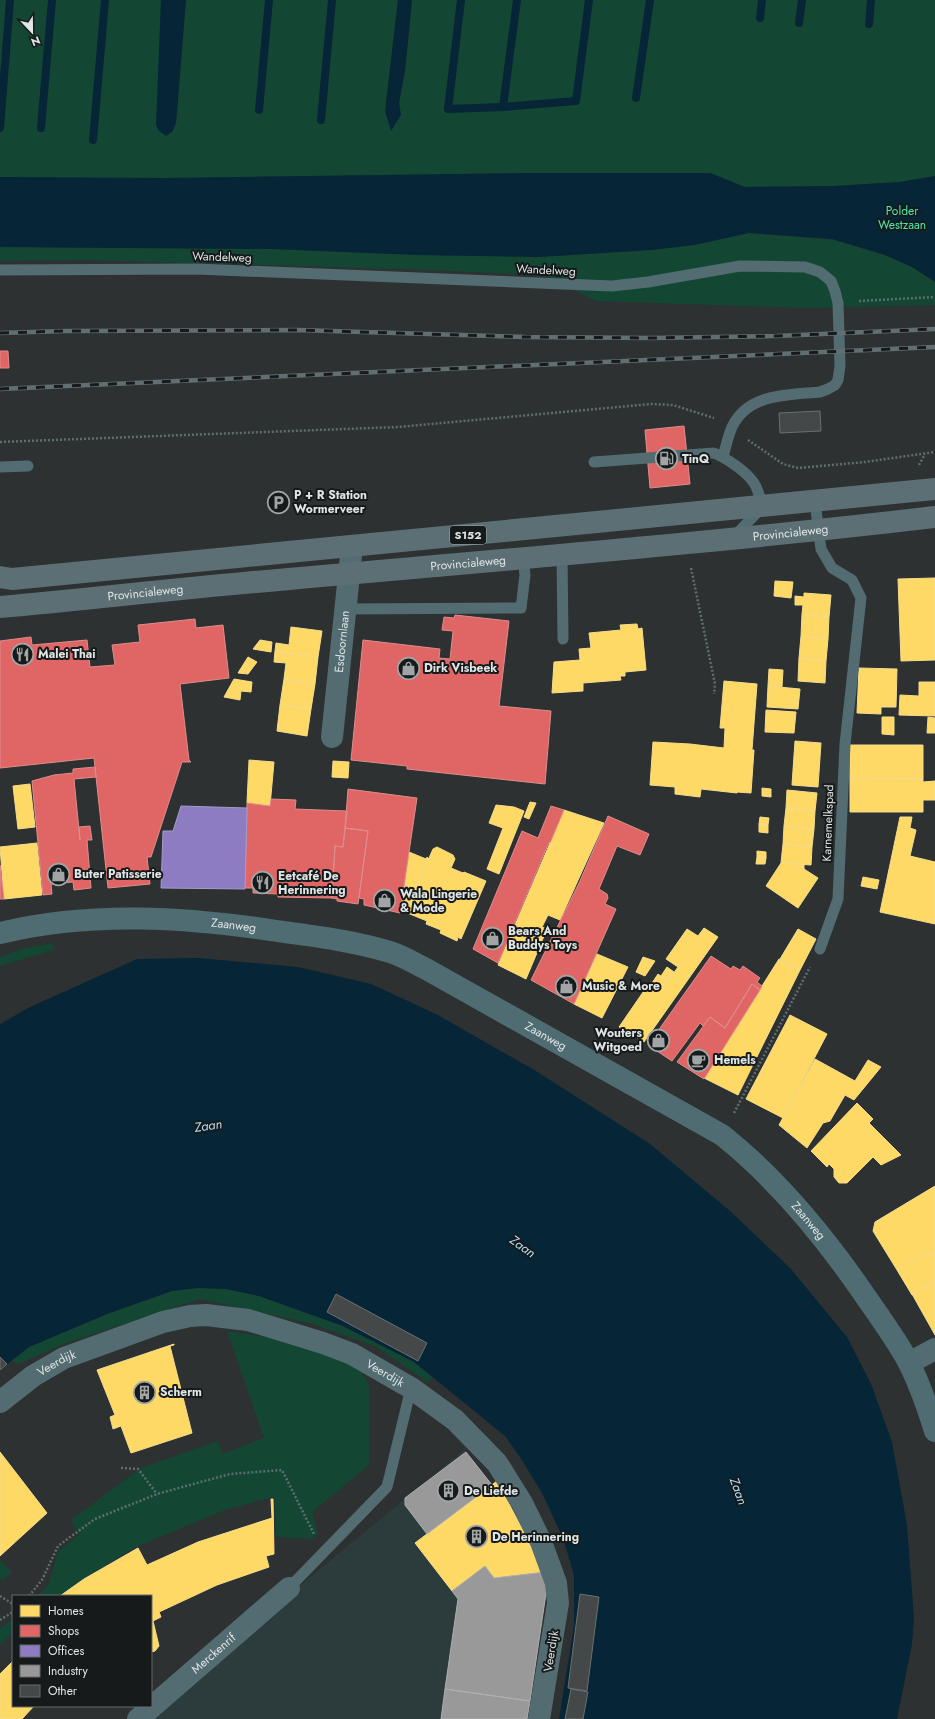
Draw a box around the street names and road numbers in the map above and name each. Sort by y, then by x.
street label: Wandelweg [192,247,252,267]
street label: Wandelweg [516,259,576,281]
street label: Provincialeweg [752,520,829,546]
road number: S152 [450,526,486,544]
street label: Provincialeweg [430,551,507,575]
street label: Provincialeweg [107,580,184,605]
street label: Esdoornlaan [330,610,354,674]
street label: Karnemelkspad [818,784,838,862]
street label: Zaanweg [210,914,257,937]
street label: Zaanweg [522,1017,570,1055]
street label: Zaanweg [787,1197,830,1244]
street label: Veerdijk [34,1345,79,1381]
street label: Veerdijk [363,1355,408,1392]
street label: Veerdijk [539,1628,563,1673]
street label: Merckenrif [187,1629,240,1678]

